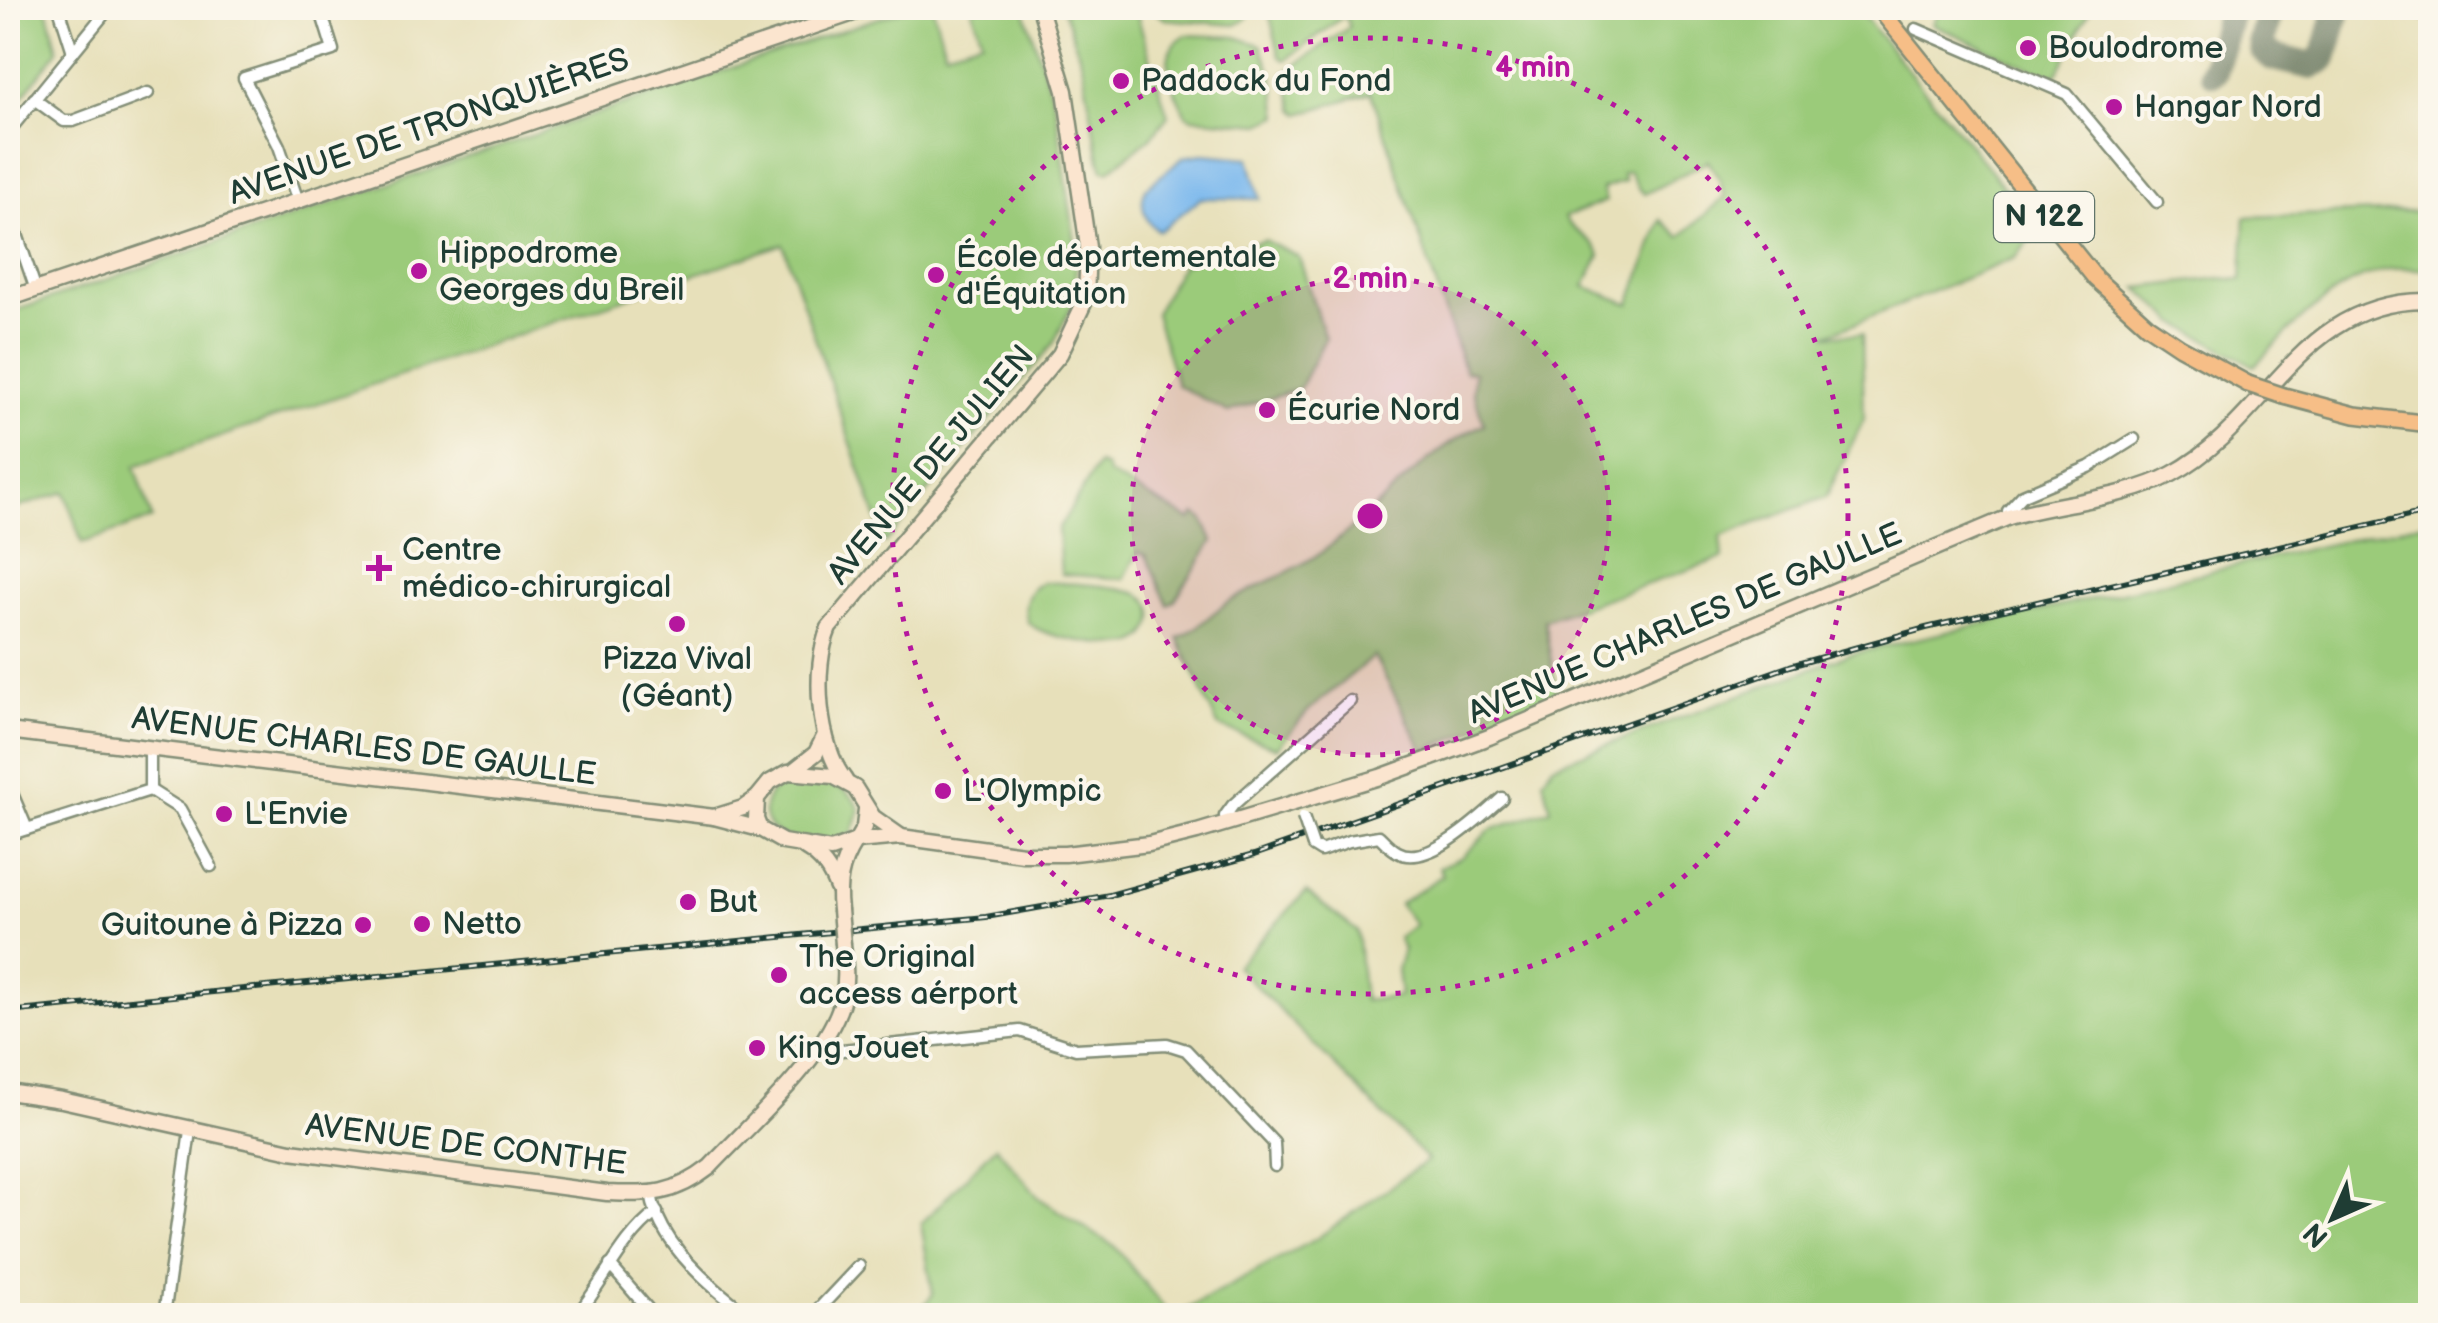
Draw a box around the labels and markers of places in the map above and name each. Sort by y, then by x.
place label: Boulodrome [2048,29,2224,68]
marker: Boulodrome [2017,37,2039,59]
place label: Paddock du Fond [1141,62,1392,101]
marker: Paddock du Fond [1110,70,1132,92]
place label: Hangar Nord [2134,88,2322,127]
marker: Hangar Nord [2103,96,2125,118]
place label: Hippodrome Georges du Breil [439,234,684,310]
place label: École départementale d'Équitation [956,237,1277,314]
marker: Hippodrome Georges du Breil [408,260,430,282]
marker: École départementale d'Équitation [925,264,947,286]
place label: Écurie Nord [1287,390,1460,430]
marker: Écurie Nord [1256,399,1278,421]
centre of rings [1352,498,1388,534]
place label: Centre médico-chirurgical [402,531,671,607]
marker: Centre médico-chirurgical [366,555,392,581]
marker: Pizza Vival (Géant) [666,613,688,635]
place label: Pizza Vival (Géant) [602,640,752,716]
place label: L'Olympic [963,772,1102,811]
marker: L'Olympic [932,780,954,802]
place label: L'Envie [244,795,348,834]
marker: L'Envie [213,803,235,825]
place label: But [708,883,758,922]
marker: But [677,891,699,913]
place label: Netto [442,905,522,944]
place label: Guitoune à Pizza [101,906,343,945]
marker: Netto [411,913,433,935]
marker: Guitoune à Pizza [352,914,374,936]
place label: The Original access aérport [799,938,1018,1014]
marker: The Original access aérport [768,964,790,986]
place label: King Jouet [777,1029,929,1068]
marker: King Jouet [746,1037,768,1059]

